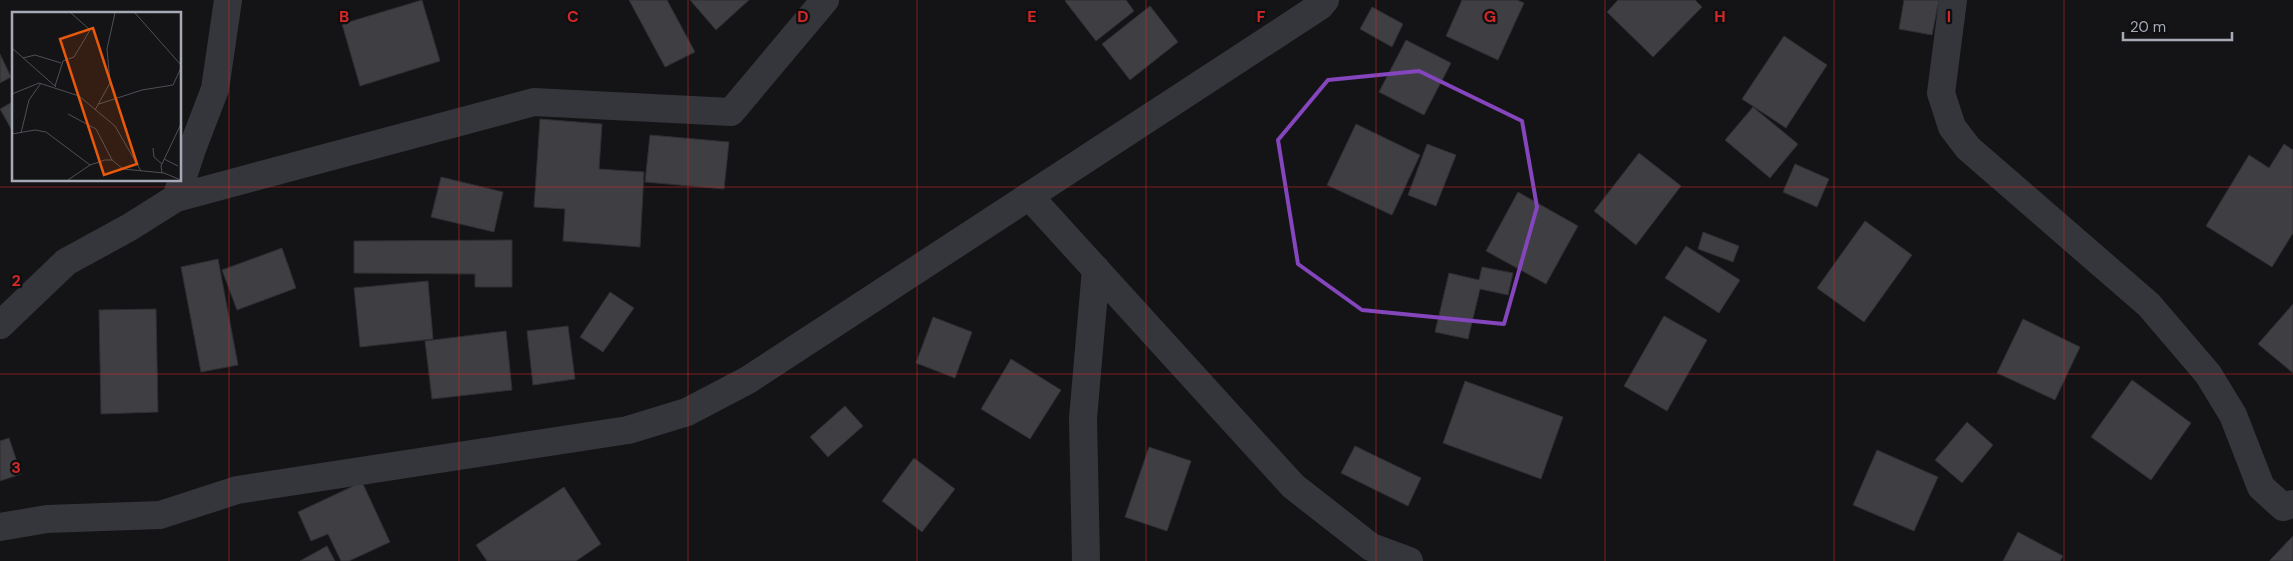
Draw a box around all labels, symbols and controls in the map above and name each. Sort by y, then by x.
text: B [339,6,349,27]
text: C [567,6,579,27]
text: D [797,6,809,27]
text: E [1027,6,1037,27]
text: F [1257,6,1266,27]
text: G [1484,6,1496,27]
text: H [1714,6,1726,27]
text: I [1947,6,1951,27]
scale bar [2123,10,2232,42]
inset map [12,12,181,181]
text: 20 m [2130,17,2166,37]
text: 2 [11,270,21,291]
text: 3 [11,457,21,478]

